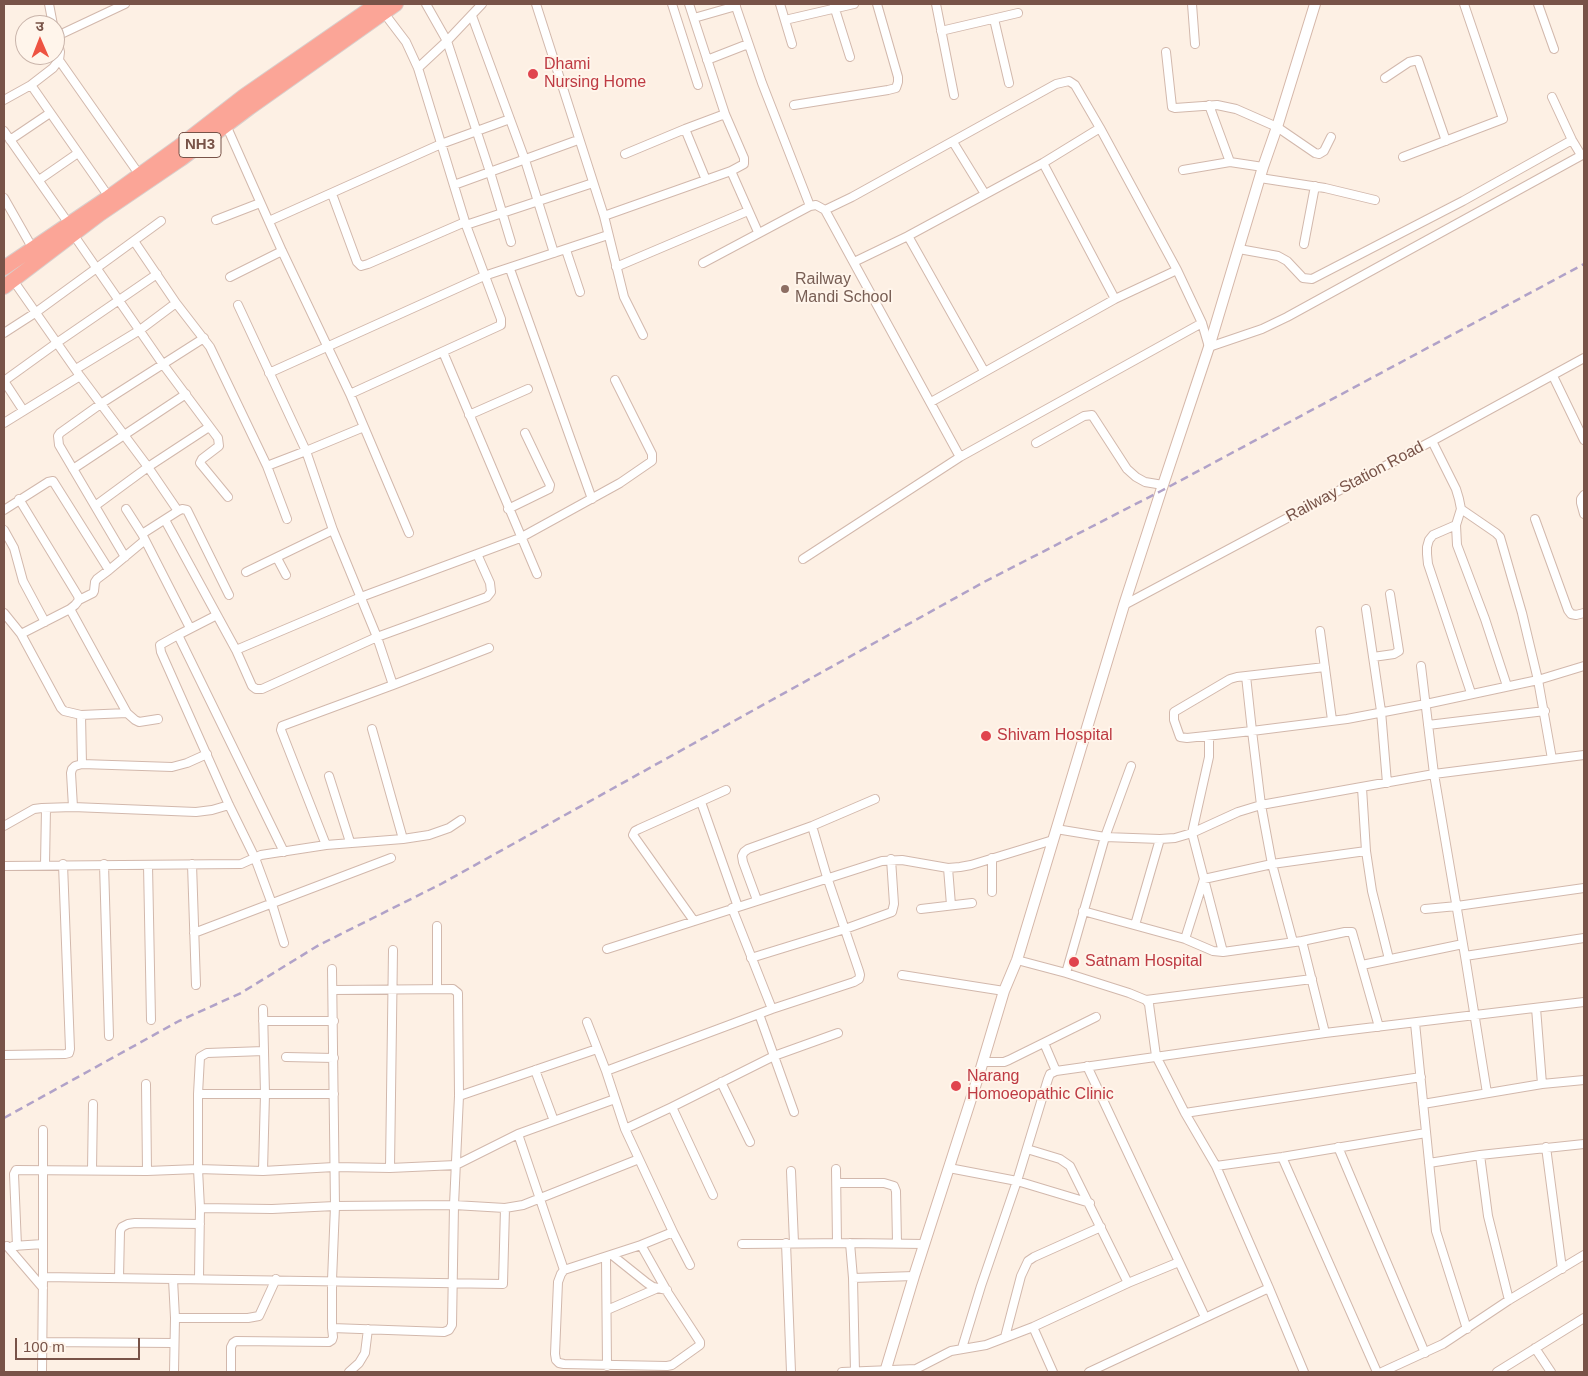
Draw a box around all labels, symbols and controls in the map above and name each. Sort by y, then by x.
north arrow [15,15,65,65]
text: उ [36,18,44,34]
place label: Dhami Nursing Home [544,55,646,93]
marker: Dhami Nursing Home [526,67,540,81]
road number: NH3 [179,132,221,158]
place label: Railway Mandi School [795,270,892,308]
marker: Railway Mandi School [779,283,791,295]
street label: Railway Station Road [1283,438,1427,526]
place label: Shivam Hospital [997,726,1113,746]
marker: Shivam Hospital [979,729,993,743]
place label: Satnam Hospital [1085,952,1202,972]
marker: Satnam Hospital [1067,955,1081,969]
place label: Narang Homoeopathic Clinic [967,1067,1114,1105]
marker: Narang Homoeopathic Clinic [949,1079,963,1093]
scale bar [18,1328,142,1360]
text: 100 m [23,1338,65,1355]

